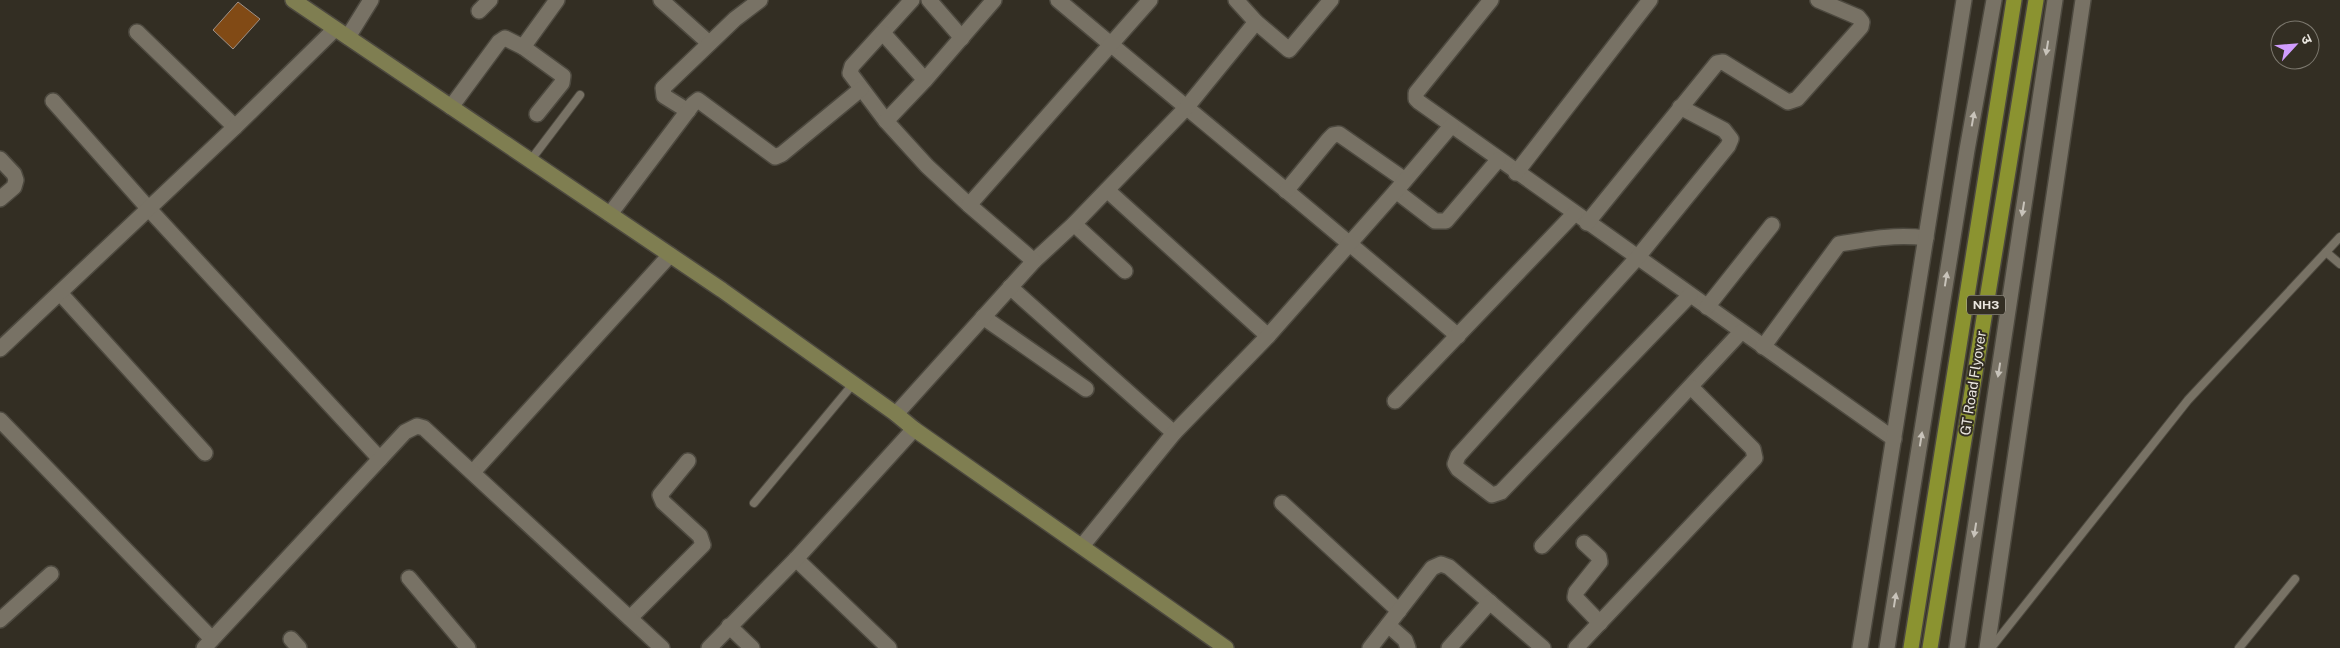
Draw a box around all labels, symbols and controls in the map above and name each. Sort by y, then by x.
north arrow [2270,20,2320,70]
text: उ [2298,32,2316,47]
one-way arrow [2043,41,2051,57]
one-way arrow [1969,110,1977,126]
one-way arrow [2019,201,2027,217]
one-way arrow [1943,271,1951,287]
road number: NH3 [1967,296,2005,314]
street label: GT Road Flyover [1957,330,1989,436]
one-way arrow [1995,362,2003,378]
one-way arrow [1917,431,1925,447]
one-way arrow [1971,523,1979,539]
one-way arrow [1891,592,1899,608]

